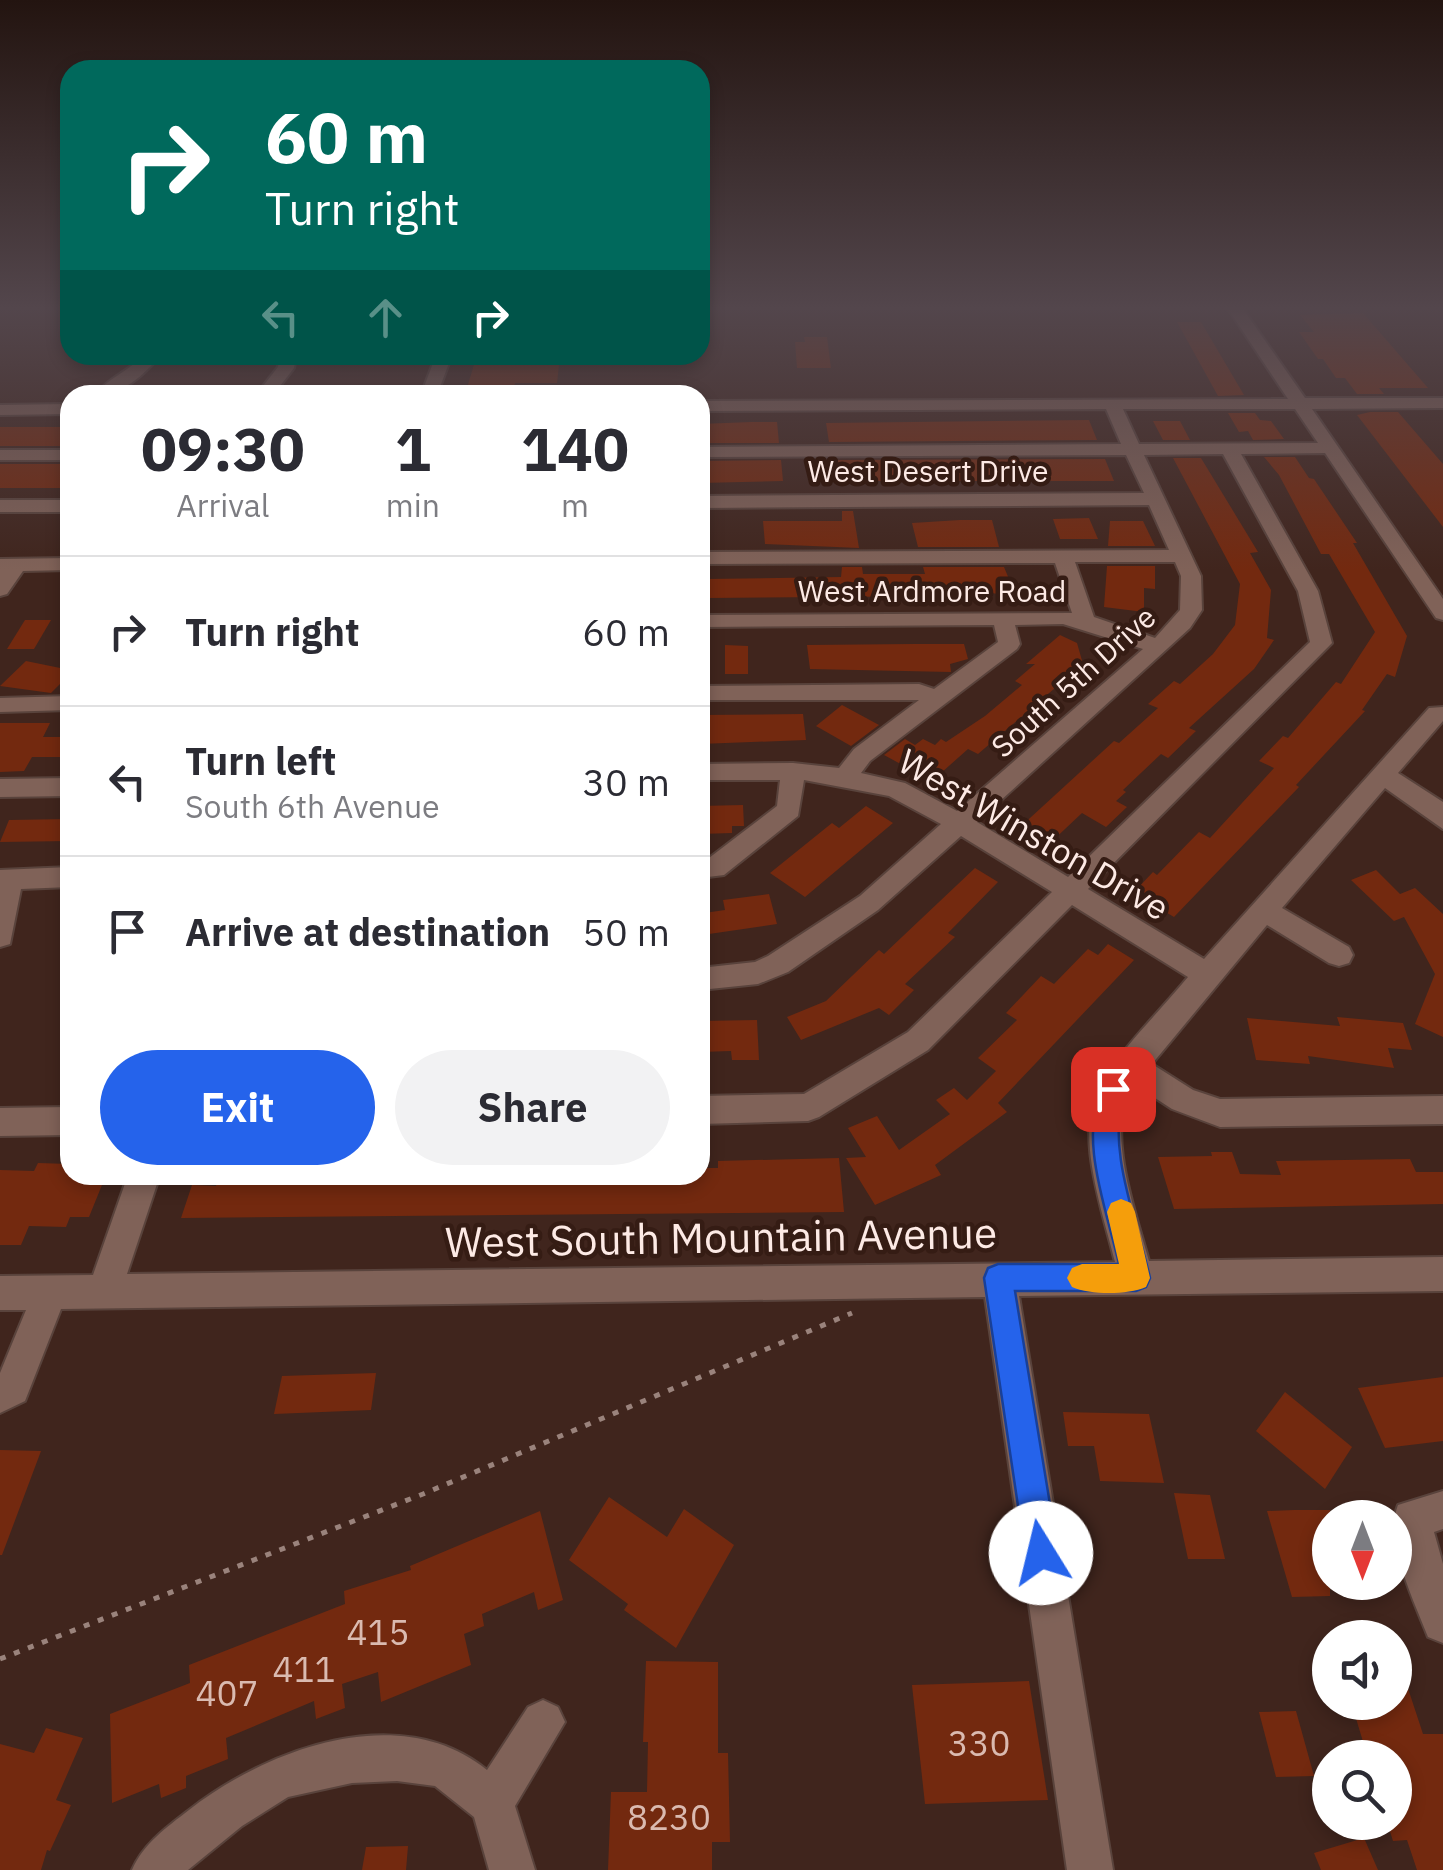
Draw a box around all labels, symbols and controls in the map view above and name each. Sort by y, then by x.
text: 60 m [265,91,428,182]
icon: right [100,100,230,230]
text: Turn right [265,179,460,237]
icon: left [253,290,308,345]
icon: ahead [358,290,413,345]
icon: right [463,290,518,345]
text: 09:30 [141,409,305,488]
text: 1 [395,409,431,488]
text: 140 [521,409,629,488]
street label: West Desert Drive [808,451,1048,490]
text: Arrival [176,484,270,526]
text: min [386,484,440,526]
text: m [561,484,589,526]
street label: West Ardmore Road [798,571,1066,610]
street label: South 5th Drive [983,597,1163,765]
icon: right [100,604,155,659]
text: Turn right [185,607,360,656]
text: 60 m [582,607,670,656]
text: Turn left [185,736,336,785]
street label: West Winston Drive [890,738,1178,930]
icon: left [100,754,155,809]
text: 30 m [582,757,670,806]
text: South 6th Avenue [185,785,440,827]
icon: arrive [100,904,155,959]
text: Arrive at destination [185,907,550,956]
text: 50 m [582,907,670,956]
pin [1071,1047,1156,1132]
button: Exit [100,1050,375,1165]
button: Share [395,1050,670,1165]
icon: arrive [1086,1062,1141,1117]
street label: West South Mountain Avenue [445,1205,997,1269]
north arrow [1312,1500,1412,1600]
map controls [1312,1500,1412,1840]
position arrow [989,1501,1093,1605]
house number: 415 [346,1609,410,1655]
button: sound [1312,1620,1412,1720]
house number: 411 [272,1646,336,1692]
house number: 407 [195,1670,259,1716]
house number: 330 [947,1720,1011,1766]
button: search [1312,1740,1412,1840]
house number: 8230 [627,1794,711,1840]

